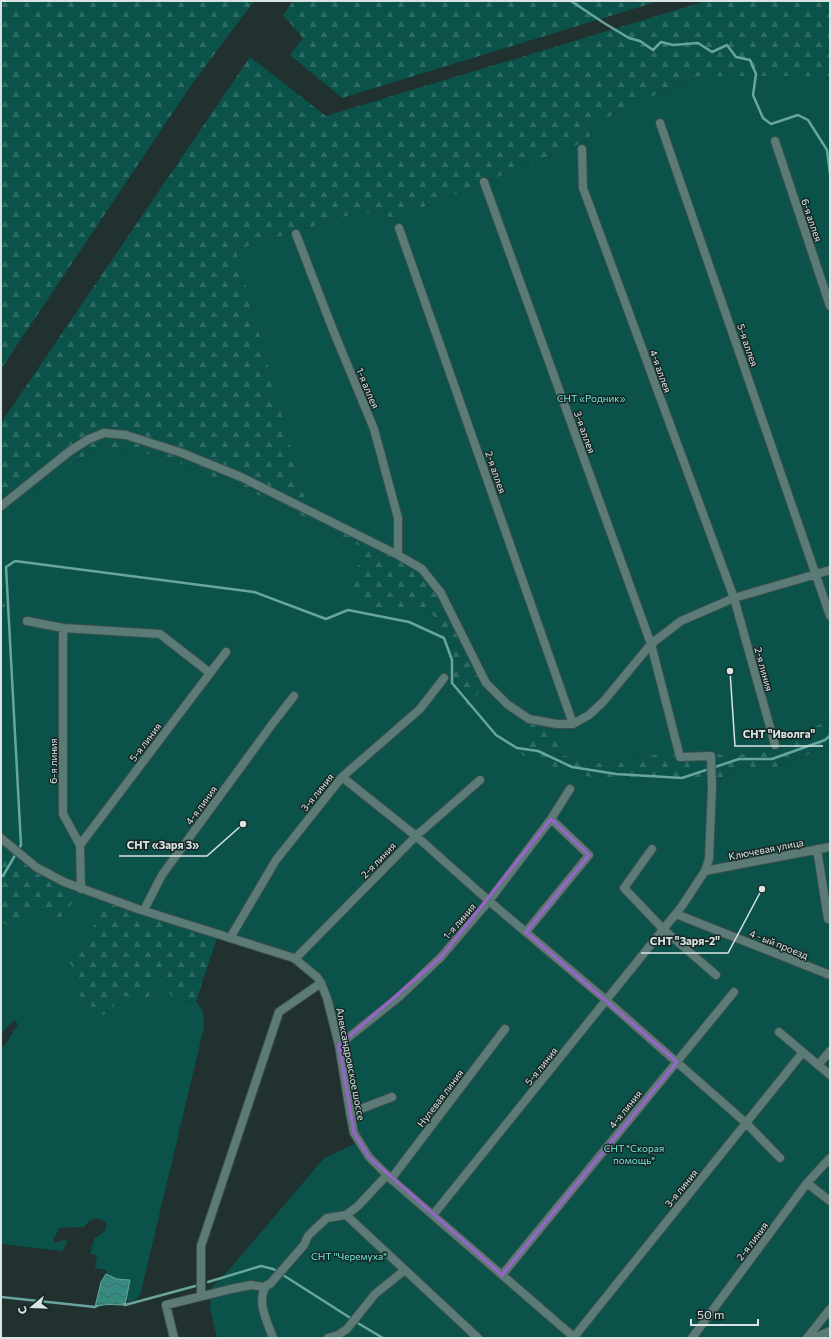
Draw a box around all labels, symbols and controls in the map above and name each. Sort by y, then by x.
street label: 6-я аллея [799,197,825,243]
street label: 5-я аллея [735,322,761,368]
street label: 4-я аллея [648,348,674,394]
street label: 1-я аллея [354,366,382,410]
park label: СНТ «Родник» [557,392,626,404]
street label: 3-я аллея [572,409,598,455]
street label: 2-я аллея [483,449,509,495]
street label: 2-я линия [752,646,776,692]
street label: 5-я линия [127,720,163,764]
callout: СНТ "Иволга" [735,723,823,746]
text: СНТ "Иволга" [743,727,815,740]
street label: 6-я линия [47,738,59,784]
street label: 3-я линия [298,771,336,813]
street label: 4-я линия [183,783,219,827]
callout: СНТ «Заря 3» [119,833,207,856]
street label: Ключевая улица [727,836,805,862]
text: СНТ «Заря 3» [127,838,199,851]
street label: 2-я линия [358,840,398,880]
street label: 1-я линия [440,901,478,941]
street label: 4 - ый проезд [748,927,810,961]
callout: СНТ "Заря-2" [641,930,728,953]
text: СНТ "Заря-2" [650,934,720,947]
street label: Александровское шоссе [334,1007,368,1121]
street label: 5-я линия [522,1045,560,1087]
street label: Нулевая линия [414,1067,466,1129]
street label: 4-я линия [606,1088,644,1130]
park label: СНТ "Скорая помощь" [604,1142,664,1166]
street label: 3-я линия [662,1167,700,1209]
street label: 2-я линия [734,1219,770,1263]
park label: СНТ "Черемуха" [311,1250,387,1262]
north arrow [12,1287,52,1327]
scale bar [691,1301,758,1327]
text: С [15,1304,29,1316]
text: 50 m [697,1307,725,1321]

